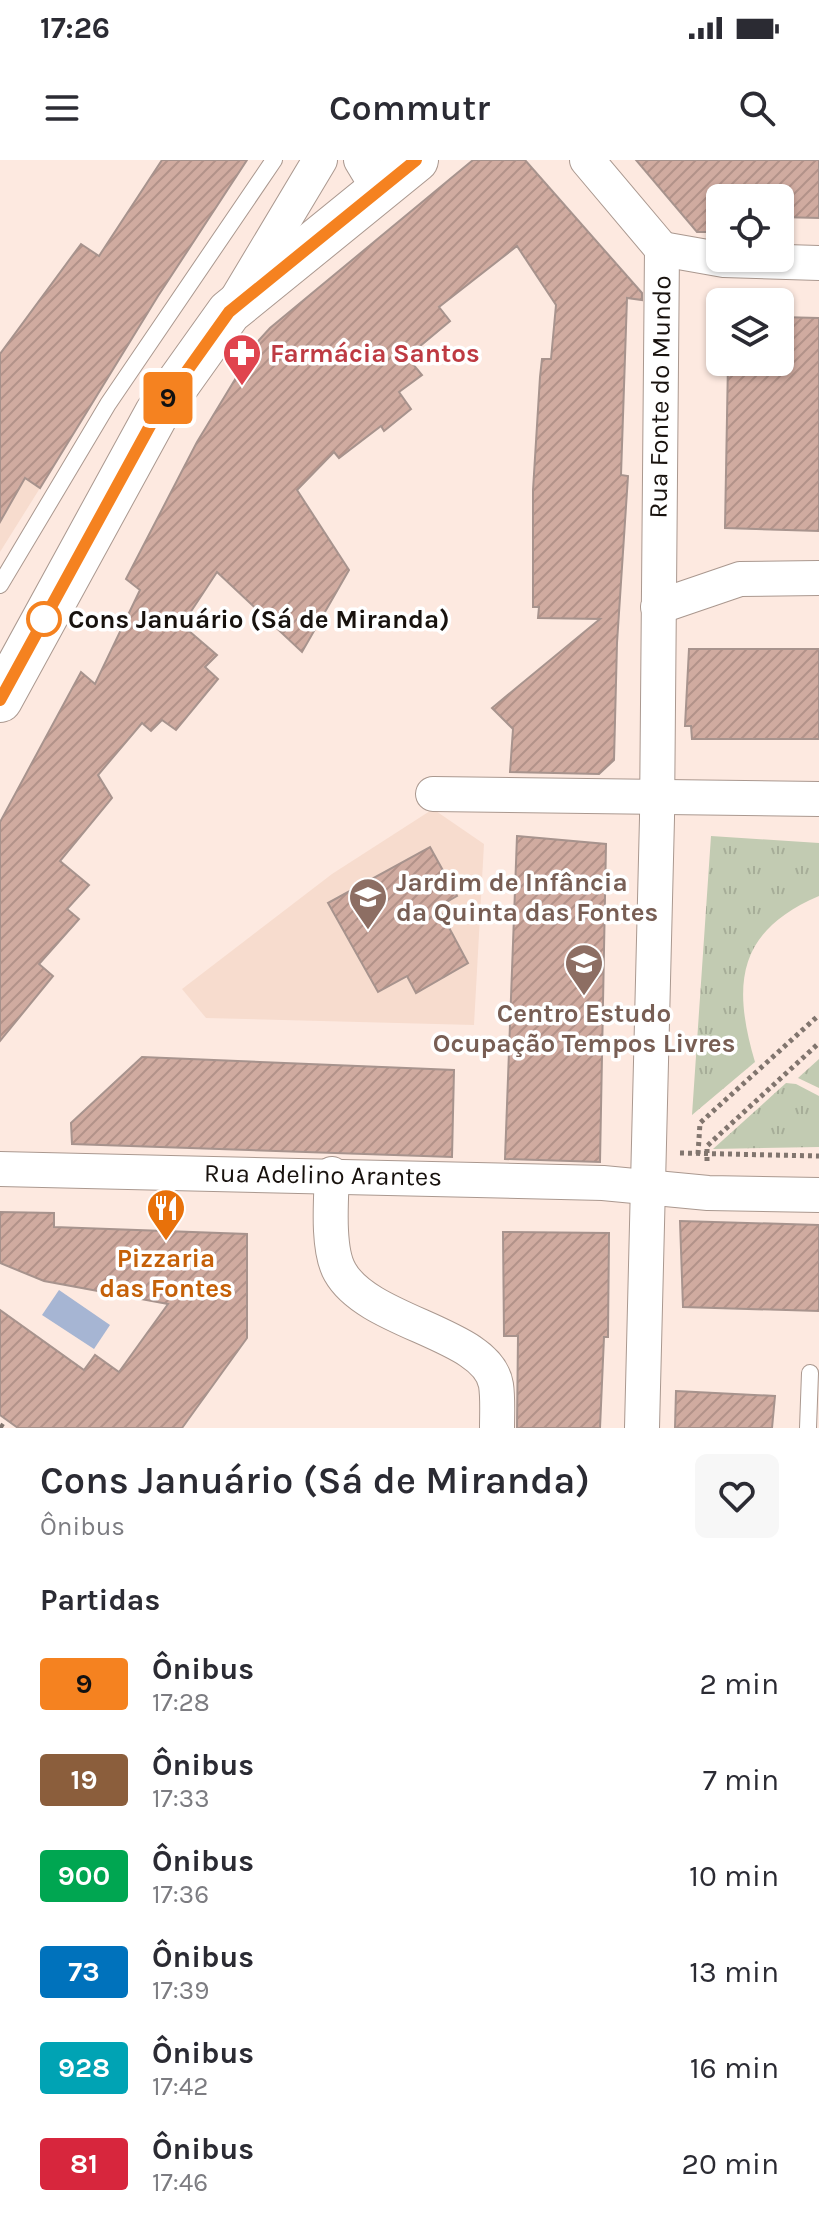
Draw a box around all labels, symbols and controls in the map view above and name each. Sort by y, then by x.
text: 17:26 [40,10,110,46]
icon: menu [40,86,84,130]
icon: search [735,86,779,130]
text: Commutr [329,87,490,129]
map controls [706,184,794,376]
button: locate [706,184,794,272]
street label: Rua Fonte do Mundo [642,275,678,519]
button: layers [706,288,794,376]
pharmacy icon: Farmácia Santos [221,332,263,387]
place label: Farmácia Santos [270,338,480,369]
line badge: 9 [142,372,194,424]
text: 9 [159,381,177,414]
marker: Cons Januário (Sá de Miranda) [27,602,61,636]
place label: Cons Januário (Sá de Miranda) [68,604,450,635]
place label: Jardim de Infância da Quinta das Fontes [396,867,658,928]
school or university icon: Jardim de Infância da Quinta das Fontes [347,876,389,931]
school or university icon: Centro Estudo Ocupação Tempos Livres [563,942,605,997]
place label: Centro Estudo Ocupação Tempos Livres [433,998,735,1059]
street label: Rua Adelino Arantes [204,1157,442,1193]
restaurant icon: Pizzaria das Fontes [145,1187,187,1242]
place label: Pizzaria das Fontes [99,1243,233,1304]
button: heart [695,1454,779,1538]
text: Cons Januário (Sá de Miranda) [40,1458,590,1503]
text: Ônibus [40,1511,125,1542]
text: Partidas [40,1582,160,1618]
text: Ônibus [152,1651,254,1687]
text: 2 min [699,1666,779,1702]
text: 9 [75,1667,93,1700]
text: 17:28 [152,1687,210,1718]
text: Ônibus [152,1747,254,1783]
text: 7 min [703,1762,779,1798]
text: 19 [70,1763,98,1796]
text: 17:33 [152,1783,210,1814]
text: Ônibus [152,1843,254,1879]
text: 10 min [689,1858,779,1894]
text: 900 [58,1859,110,1892]
text: 17:36 [152,1879,209,1910]
text: Ônibus [152,1939,254,1975]
text: 13 min [689,1954,779,1990]
text: 73 [68,1955,100,1988]
text: 17:39 [152,1975,209,2006]
text: Ônibus [152,2035,254,2071]
text: 16 min [690,2050,779,2086]
text: 928 [58,2051,110,2084]
text: 17:42 [152,2071,208,2102]
text: Ônibus [152,2131,254,2167]
text: 20 min [682,2146,779,2182]
text: 81 [70,2147,98,2180]
text: 17:46 [152,2167,208,2198]

